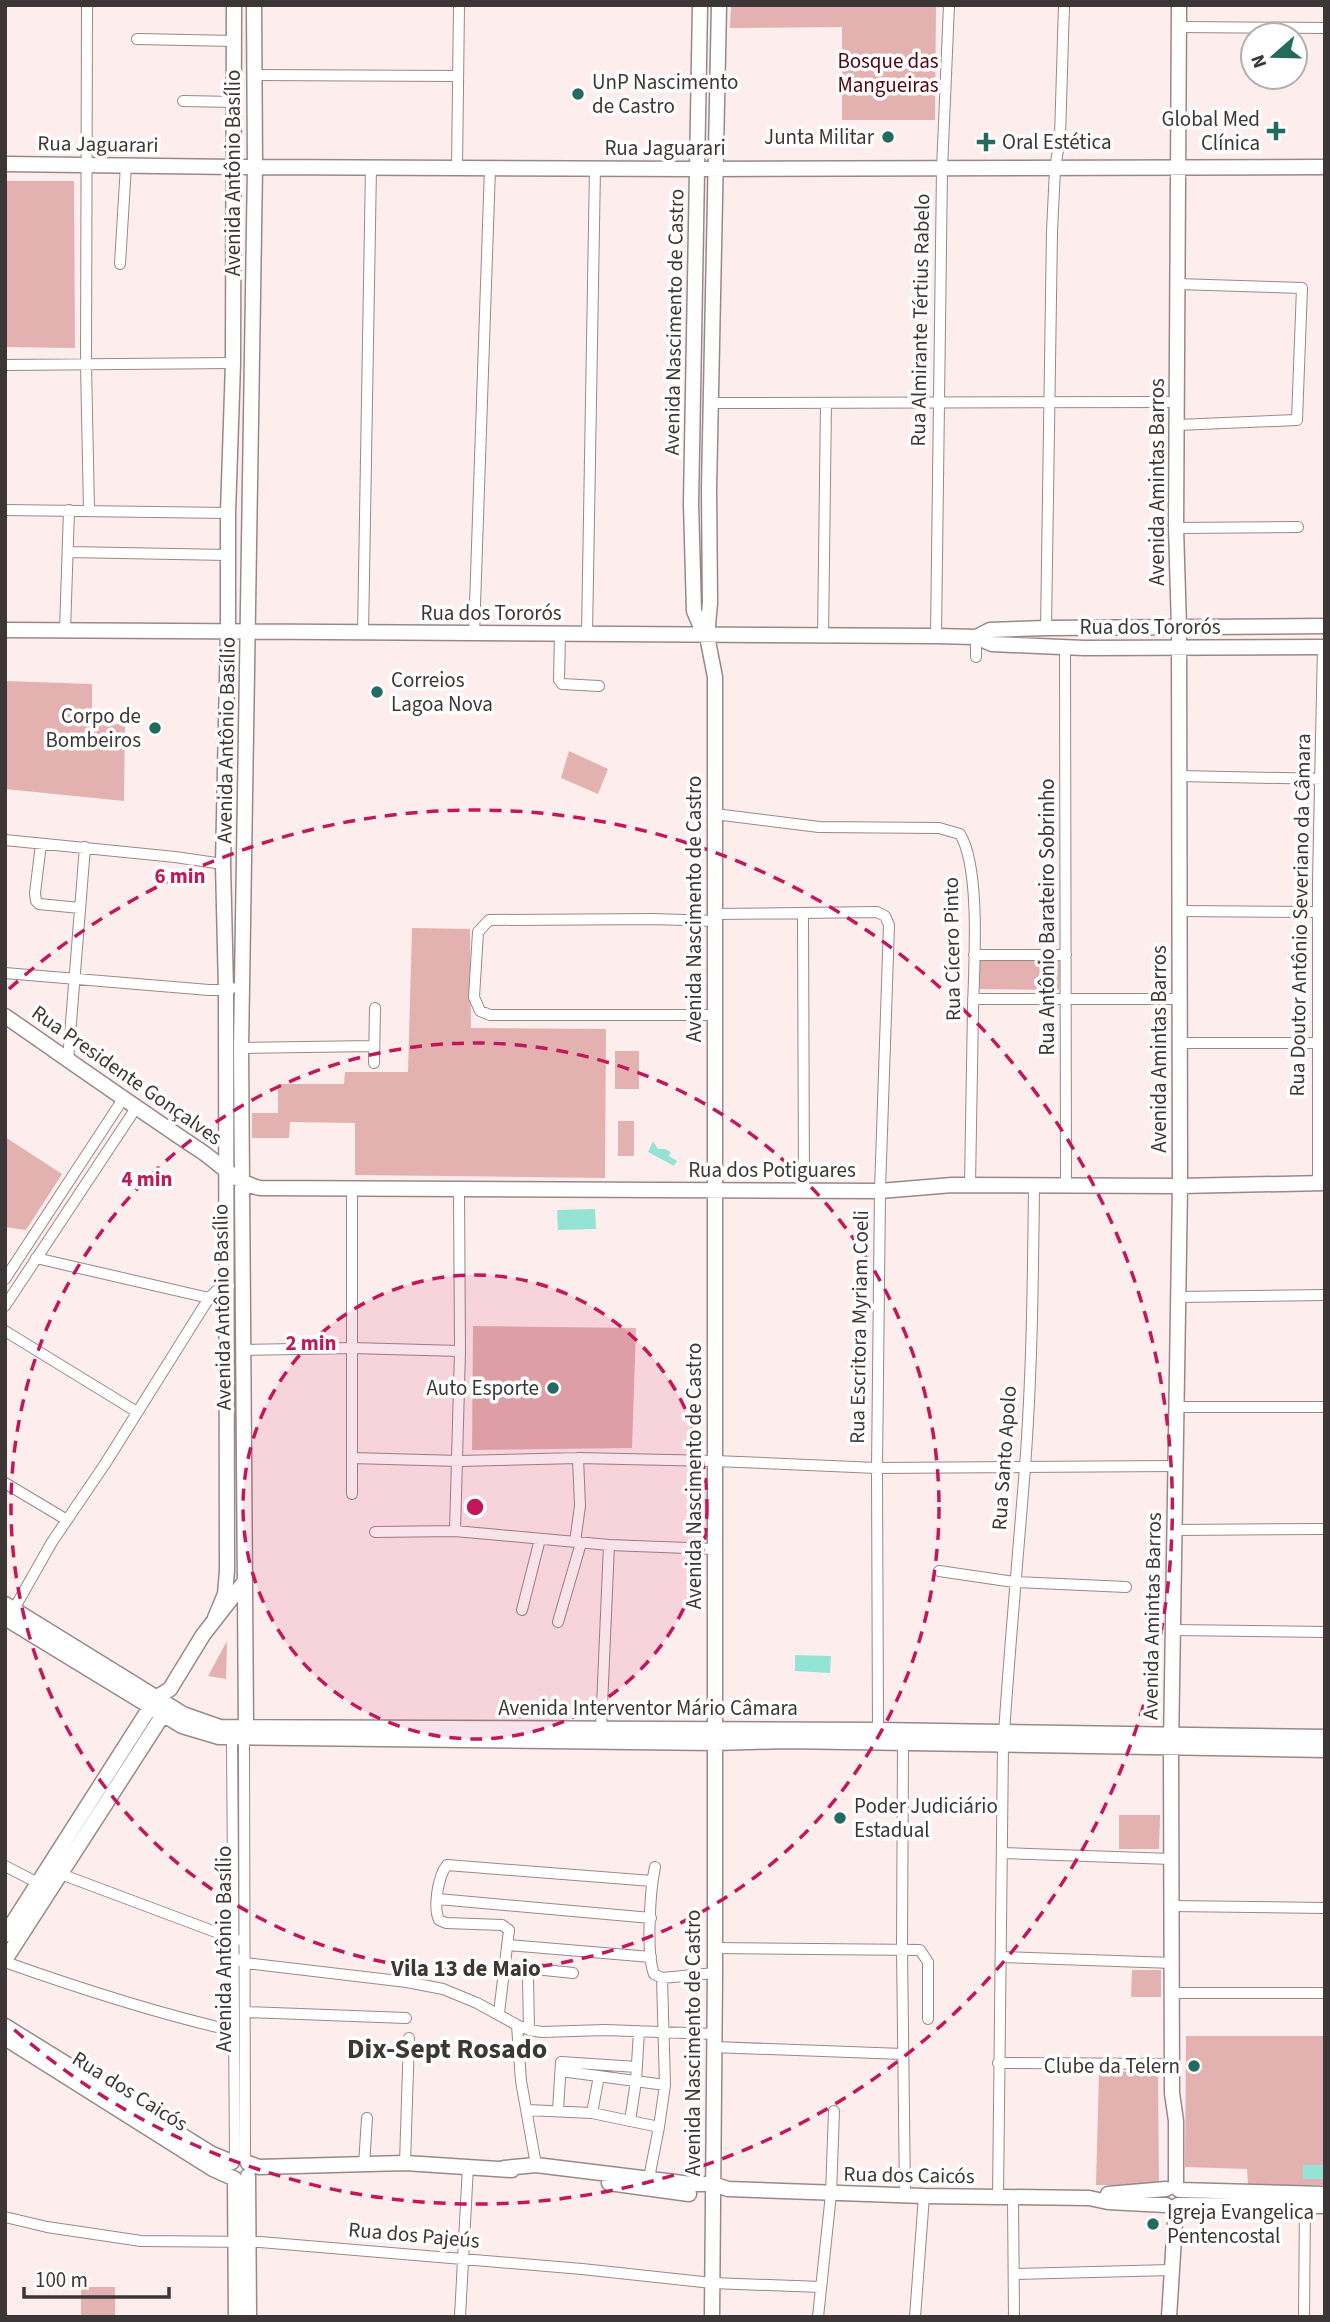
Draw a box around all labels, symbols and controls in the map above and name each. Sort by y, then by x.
north arrow [1239,21,1309,91]
park label: Bosque das Mangueiras [837,46,939,100]
text: N [1245,51,1274,72]
place label: UnP Nascimento de Castro [592,67,738,121]
street label: Avenida Antônio Basílio [218,70,248,276]
marker: UnP Nascimento de Castro [570,86,586,102]
place label: Global Med Clínica [1162,104,1260,158]
marker: Global Med Clínica [1266,121,1286,141]
place label: Junta Militar [764,122,875,152]
place label: Oral Estética [1002,127,1112,157]
street label: Rua Jaguarari [37,128,159,160]
marker: Junta Militar [880,129,896,145]
marker: Oral Estética [976,132,996,152]
street label: Rua Jaguarari [604,133,726,163]
street label: Avenida Nascimento de Castro [657,188,691,456]
street label: Rua Almirante Tértius Rabelo [903,193,937,447]
street label: Avenida Amintas Barros [1142,378,1172,586]
street label: Rua dos Tororós [420,598,562,628]
street label: Rua dos Tororós [1079,612,1221,642]
street label: Avenida Antônio Basílio [209,636,243,844]
place label: Correios Lagoa Nova [391,665,493,719]
marker: Correios Lagoa Nova [369,684,385,700]
place label: Corpo de Bombeiros [45,701,141,755]
marker: Corpo de Bombeiros [147,720,163,736]
street label: Rua Doutor Antônio Severiano da Câmara [1282,733,1318,1097]
street label: Avenida Nascimento de Castro [679,776,709,1042]
street label: Rua Antônio Barateiro Sobrinho [1032,778,1062,1056]
text: 6 min [154,861,206,891]
street label: Rua Cícero Pinto [936,877,968,1021]
street label: Avenida Amintas Barros [1144,945,1174,1153]
street label: Rua Presidente Gonçalves [26,998,229,1152]
street label: Rua dos Potiguares [688,1155,856,1185]
text: 4 min [121,1164,173,1194]
street label: Avenida Antônio Basílio [205,1203,239,1411]
street label: Rua Escritora Myriam Coeli [842,1210,876,1444]
text: 2 min [285,1328,337,1358]
street label: Avenida Nascimento de Castro [679,1343,709,1609]
place label: Auto Esporte [426,1373,539,1403]
marker: Auto Esporte [545,1380,561,1396]
street label: Rua Santo Apolo [984,1385,1024,1531]
centre of rings [463,1495,487,1519]
street label: Avenida Amintas Barros [1135,1512,1169,1720]
street label: Avenida Interventor Mário Câmara [498,1693,798,1723]
place label: Poder Judiciário Estadual [854,1791,998,1845]
marker: Poder Judiciário Estadual [832,1810,848,1826]
street label: Avenida Antônio Basílio [209,1846,239,2052]
street label: Avenida Nascimento de Castro [678,1910,708,2176]
district label: Vila 13 de Maio [390,1952,541,1985]
district label: Dix-Sept Rosado [347,2029,547,2069]
street label: Rua dos Caicós [66,2044,194,2139]
place label: Clube da Telern [1044,2051,1180,2081]
marker: Clube da Telern [1186,2058,1202,2074]
street label: Rua dos Caicós [843,2159,975,2191]
place label: Igreja Evangelica Pentencostal [1167,2197,1314,2251]
street label: Rua dos Pajeús [347,2214,481,2256]
marker: Igreja Evangelica Pentencostal [1145,2216,1161,2232]
scale bar [24,2256,170,2300]
text: 100 m [35,2265,88,2295]

